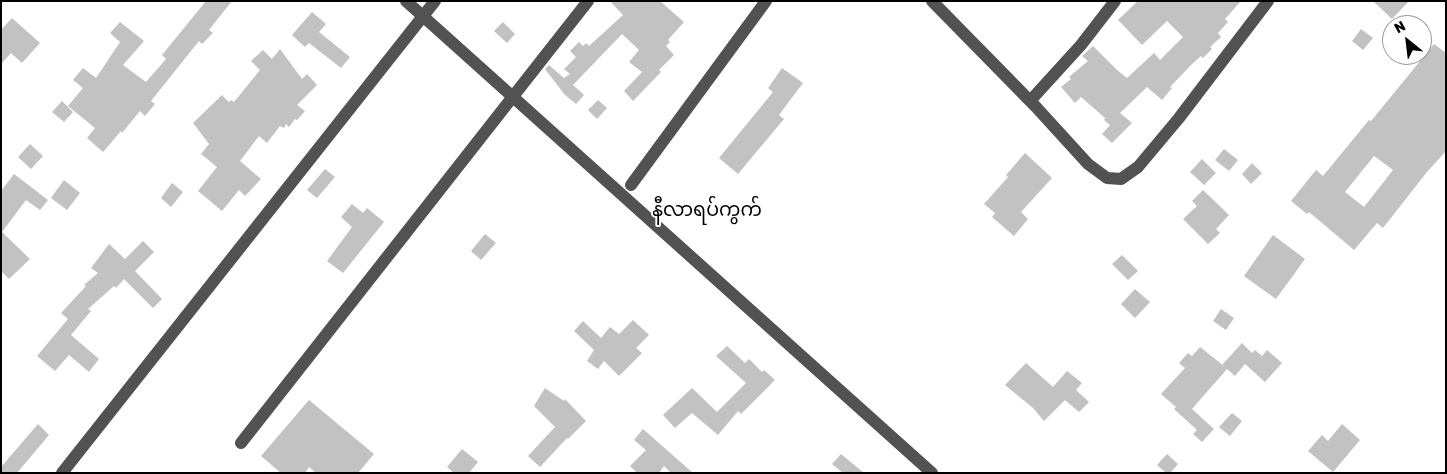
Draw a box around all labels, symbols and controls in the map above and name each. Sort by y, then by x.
north arrow [1382,15,1432,65]
text: N [1391,17,1408,37]
district label: နီလာရပ်ကွက် [652,200,762,222]

